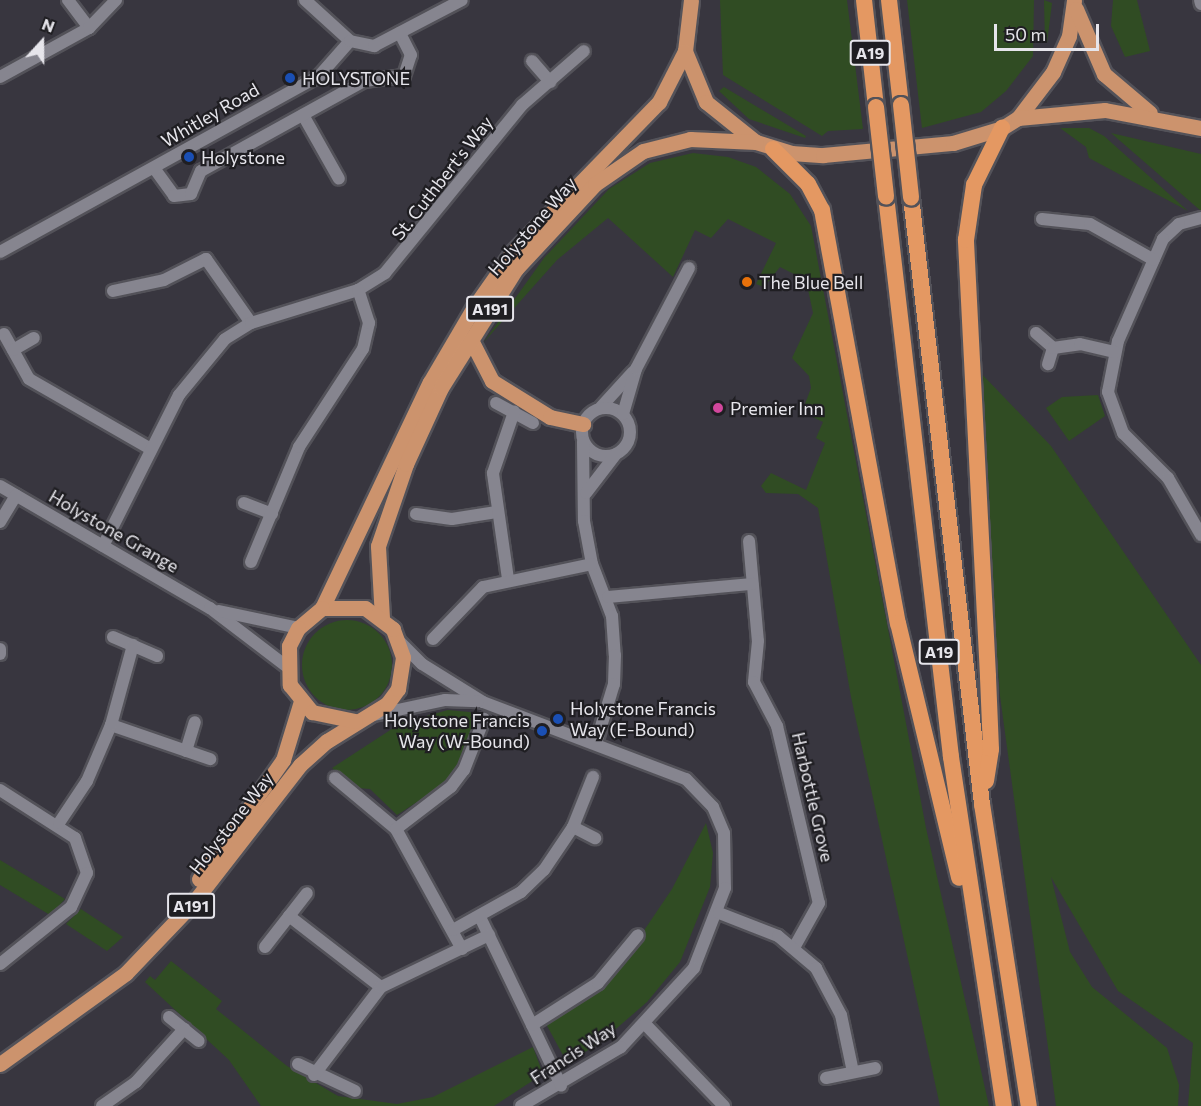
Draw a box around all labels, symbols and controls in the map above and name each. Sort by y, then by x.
north arrow [12,12,72,72]
scale bar [997,12,1102,50]
text: N [40,14,58,36]
text: 50 m [1005,23,1046,45]
road number: A19 [849,40,891,66]
place label: HOLYSTONE [302,67,410,89]
marker: HOLYSTONE [283,71,297,85]
street label: Whitley Road [157,78,263,152]
street label: St. Cuthbert's Way [387,112,497,244]
place label: Holystone [201,146,285,168]
marker: Holystone [182,150,196,164]
street label: Holystone Way [483,172,581,280]
place label: The Blue Bell [759,271,863,293]
marker: The Blue Bell [740,275,754,289]
road number: A191 [466,296,514,322]
place label: Premier Inn [730,397,824,419]
marker: Premier Inn [711,401,725,415]
street label: Holystone Grange [45,485,183,577]
road number: A19 [918,639,960,665]
place label: Holystone Francis Way (E-Bound) [570,698,716,740]
place label: Holystone Francis Way (W-Bound) [384,710,530,752]
marker: Holystone Francis Way (E-Bound) [551,712,565,726]
marker: Holystone Francis Way (W-Bound) [535,724,549,738]
street label: Harbottle Grove [788,730,838,864]
street label: Holystone Way [185,768,277,878]
road number: A191 [167,893,215,919]
street label: Francis Way [526,1017,620,1089]

